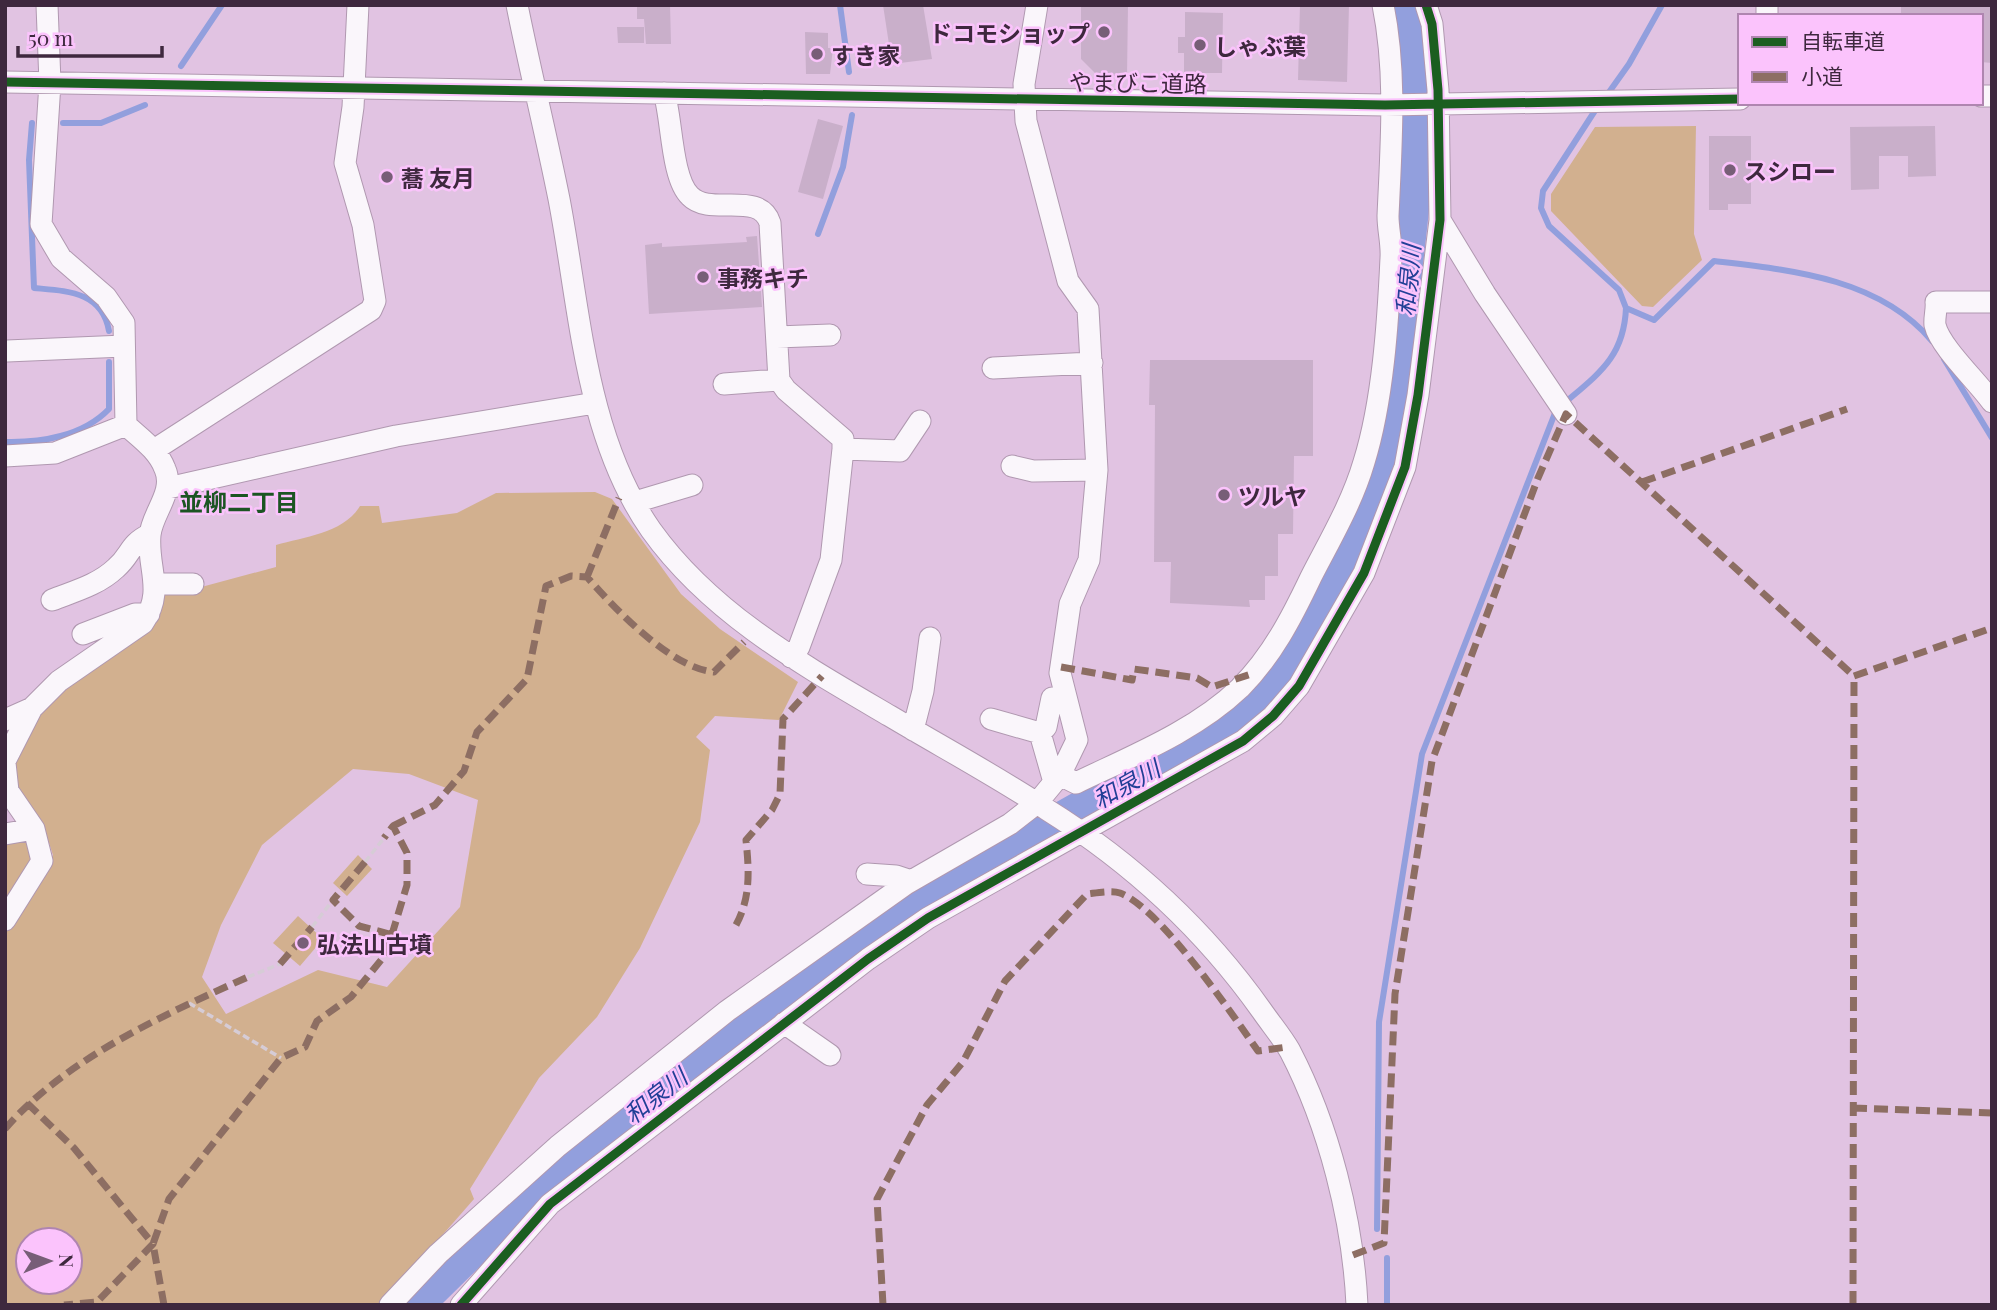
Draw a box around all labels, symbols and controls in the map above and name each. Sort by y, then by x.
scale bar [18,14,161,58]
legend [1738,14,1983,105]
place label: ドコモショップ [929,17,1090,48]
text: 50 m [28,23,74,51]
marker: ドコモショップ [1096,24,1112,40]
text: 自転車道 [1801,26,1885,54]
place label: しゃぶ葉 [1214,30,1306,61]
marker: しゃぶ葉 [1192,37,1208,53]
place label: すき家 [831,39,900,70]
marker: すき家 [809,46,825,62]
text: 小道 [1801,61,1843,89]
street label: やまびこ道路 [1069,65,1207,99]
place label: スシロー [1744,155,1836,186]
place label: 蕎 友月 [401,162,475,193]
marker: スシロー [1722,162,1738,178]
marker: 蕎 友月 [379,169,395,185]
water label: 和泉川 [1388,240,1426,317]
place label: 事務キチ [717,262,809,293]
marker: 事務キチ [695,269,711,285]
place label: ツルヤ [1238,480,1307,511]
district label: 並柳二丁目 [179,485,299,517]
marker: ツルヤ [1216,487,1232,503]
water label: 和泉川 [1087,750,1168,814]
place label: 弘法山古墳 [317,928,432,959]
marker: 弘法山古墳 [295,935,311,951]
water label: 和泉川 [617,1058,696,1130]
north arrow [14,1226,84,1296]
text: N [54,1254,80,1268]

